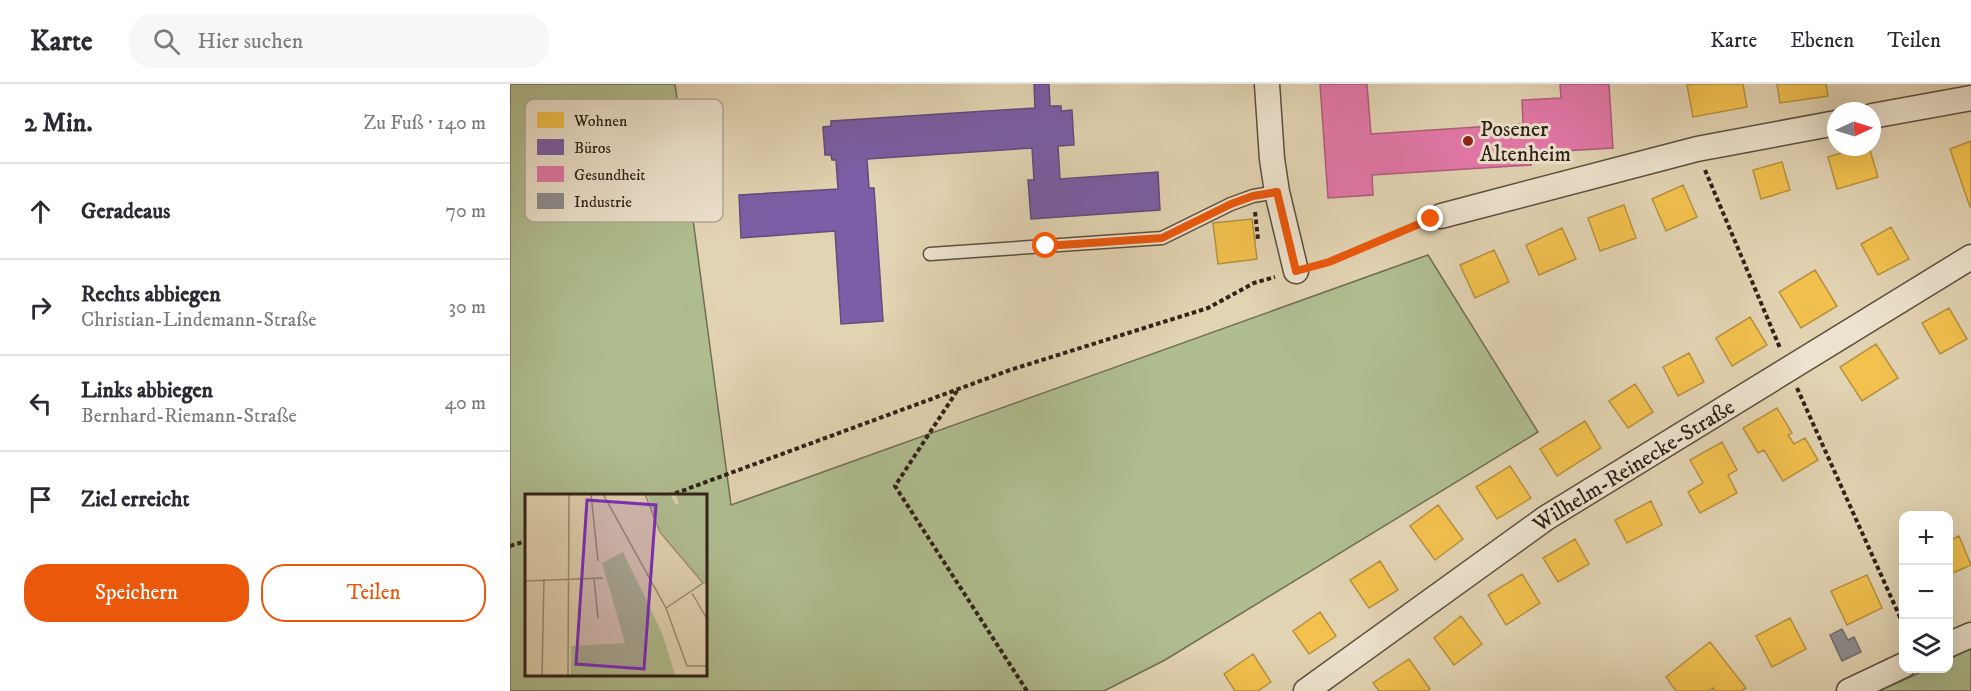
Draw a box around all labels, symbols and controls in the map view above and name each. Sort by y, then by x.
search box [129,14,549,68]
text: Karte [30,24,93,59]
icon: search [150,25,183,58]
text: Hier suchen [198,28,303,55]
text: Karte [1710,28,1757,54]
text: Ebenen [1790,28,1854,54]
text: Teilen [1887,28,1941,54]
legend [525,99,723,222]
north arrow [1827,102,1881,156]
text: 2 Min. [24,107,93,140]
text: Zu Fuß · 140 m [363,111,486,136]
text: Wohnen [573,111,628,131]
place label: Posener Altenheim [1480,116,1571,168]
marker: Posener Altenheim [1461,134,1475,148]
text: Büros [574,138,611,158]
text: Gesundheit [574,165,645,185]
text: Industrie [574,192,632,212]
icon: ahead [24,195,57,228]
text: Geradeaus [81,198,170,225]
text: 70 m [445,199,486,224]
route end [1417,205,1443,231]
route start [1032,232,1058,258]
text: Rechts abbiegen [81,281,221,308]
icon: right [24,291,57,324]
text: 30 m [448,295,486,320]
text: Christian-Lindemann-Straße [81,308,317,333]
text: Links abbiegen [81,377,213,404]
icon: left [24,387,57,420]
text: 40 m [444,391,486,416]
street label: Wilhelm-Reinecke-Straße [1527,394,1740,539]
text: Bernhard-Riemann-Straße [81,404,297,429]
icon: arrive [24,483,57,516]
text: Ziel erreicht [81,486,189,513]
inset map [525,494,706,676]
map controls [1899,511,1953,673]
button: + [1899,511,1953,565]
button: Speichern [24,564,249,622]
button: Teilen [261,564,486,622]
button: − [1899,565,1953,619]
button: layers [1899,619,1953,673]

